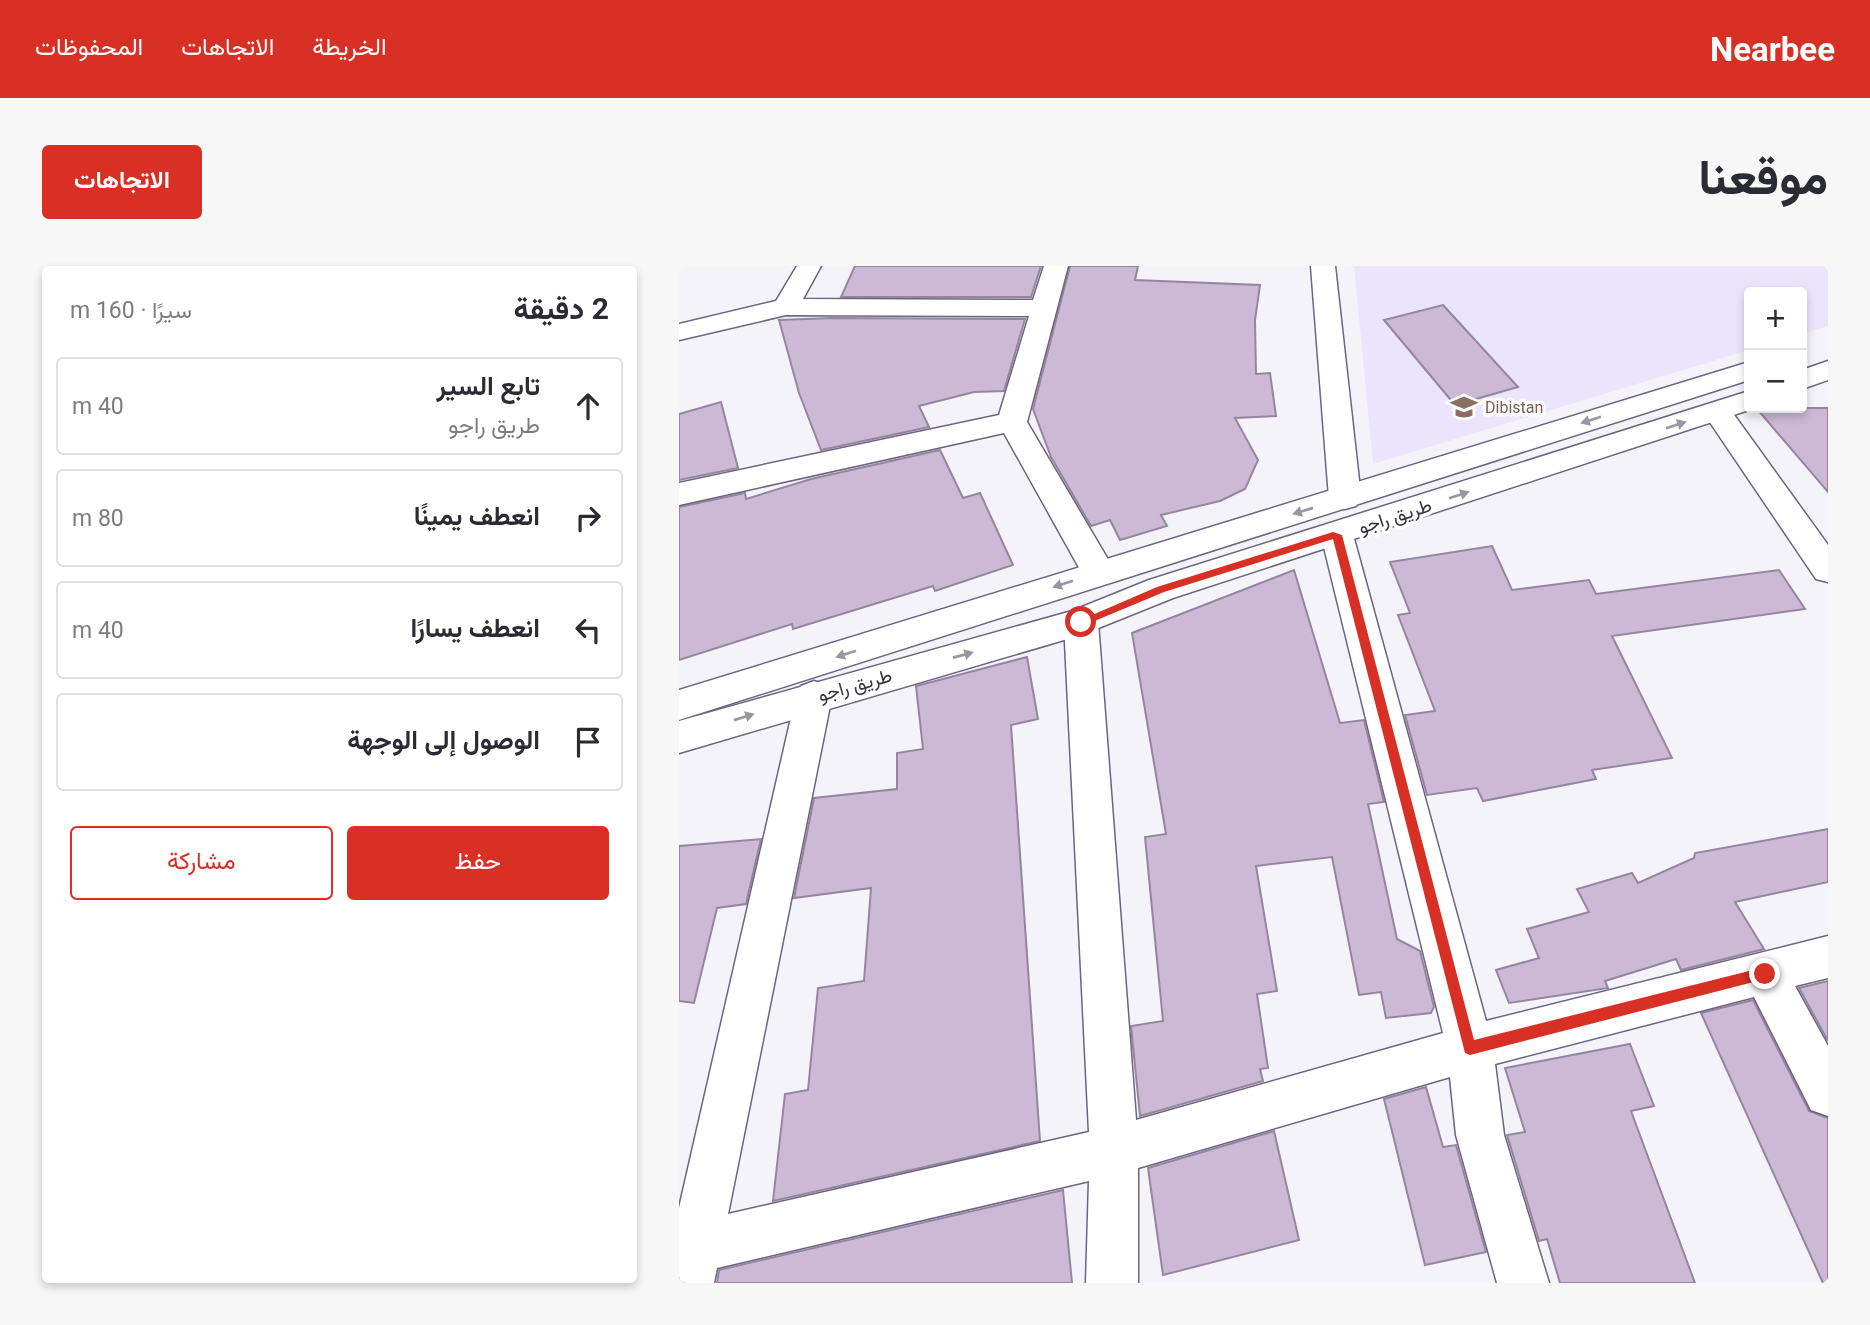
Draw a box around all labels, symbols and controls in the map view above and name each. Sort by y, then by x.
text: Nearbee [1710,30,1835,69]
text: المحفوظات [35,33,143,61]
text: الاتجاهات [181,33,274,61]
text: الخريطة [312,33,387,61]
button: الاتجاهات [42,145,202,219]
text: موقعنا [1698,149,1828,206]
map controls [1744,287,1807,413]
button: + [1744,287,1807,350]
text: 2 دقيقة [514,291,609,326]
text: سيرًا · 160 m [70,297,192,324]
button: − [1744,350,1807,413]
text: تابع السير [437,371,540,401]
icon: ahead [569,387,607,425]
school or university icon: Dibistan [1449,392,1479,422]
text: 40 m [72,393,124,420]
place label: Dibistan [1485,398,1543,417]
text: طريق راجو [448,412,540,439]
one-way arrow [1580,416,1601,426]
one-way arrow [1665,419,1686,430]
one-way arrow [1449,490,1470,500]
street label: طريق راجو [1355,493,1435,539]
icon: right [569,499,607,537]
text: انعطف يمينًا [414,501,540,531]
text: 80 m [72,505,124,532]
one-way arrow [1293,506,1314,516]
one-way arrow [1052,580,1073,590]
route start [1065,606,1096,637]
icon: left [569,611,607,649]
text: انعطف يسارًا [410,613,540,643]
text: 40 m [72,617,124,644]
one-way arrow [835,649,856,660]
one-way arrow [952,649,974,660]
street label: طريق راجو [815,663,895,707]
one-way arrow [734,712,755,722]
icon: arrive [569,723,607,761]
text: الوصول إلى الوجهة [347,725,540,755]
button: مشاركة [70,826,333,900]
button: حفظ [347,826,609,900]
route end [1749,958,1780,989]

